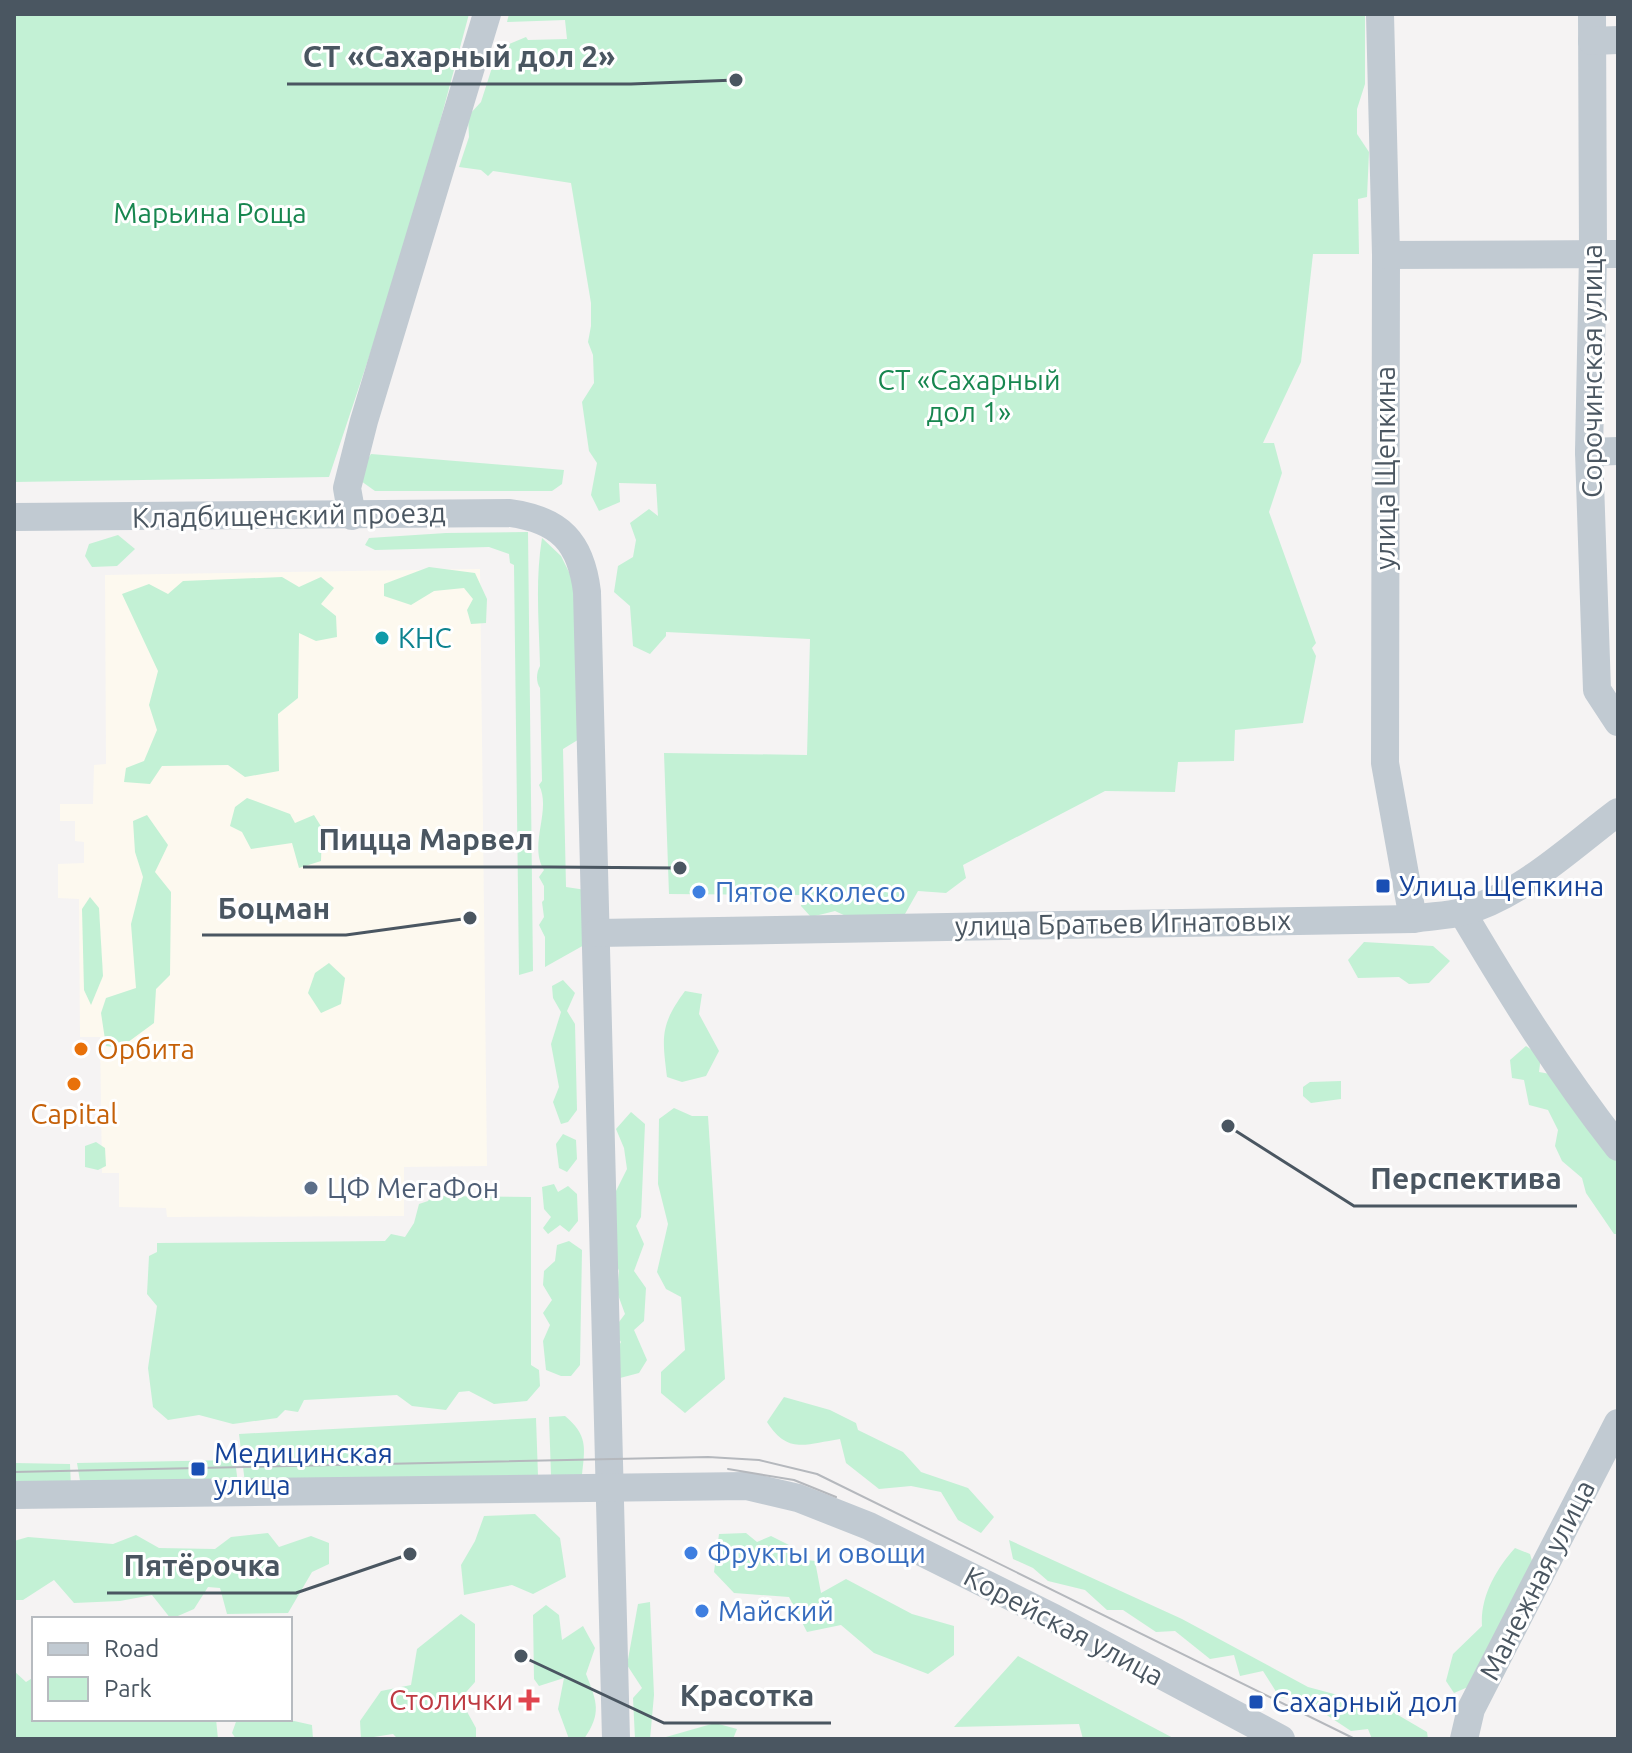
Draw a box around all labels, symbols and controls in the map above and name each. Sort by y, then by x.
callout: СТ «Сахарный дол 2» [287,30,631,84]
text: СТ «Сахарный дол 2» [303,39,615,73]
park label: Марьина Роща [113,197,307,228]
street label: Сорочинская улица [1576,244,1607,498]
park label: СТ «Сахарный дол 1» [878,364,1060,427]
street label: улица Щепкина [1369,366,1400,570]
street label: Кладбищенский проезд [132,496,446,533]
place label: КНС [398,622,452,653]
marker: КНС [373,629,391,647]
callout: Пицца Марвел [303,813,550,867]
text: Пицца Марвел [319,822,533,856]
place label: Улица Щепкина [1399,870,1604,901]
place label: Пятое кколесо [715,876,906,907]
marker: Улица Щепкина [1374,877,1392,895]
callout: Боцман [202,881,346,935]
marker: Пятое кколесо [690,883,708,901]
text: Боцман [218,891,330,925]
street label: улица Братьев Игнатовых [954,904,1292,941]
place label: Орбита [97,1033,195,1064]
marker: Орбита [72,1040,90,1058]
marker: Capital [65,1075,83,1093]
place label: Capital [30,1098,118,1129]
callout: Перспектива [1354,1152,1577,1206]
text: Перспектива [1370,1161,1562,1195]
place label: ЦФ МегаФон [327,1172,499,1203]
marker: ЦФ МегаФон [302,1179,320,1197]
place label: Медицинская улица [214,1437,393,1500]
marker: Медицинская улица [189,1460,207,1478]
street label: Манежная улица [1473,1475,1600,1685]
place label: Фрукты и овощи [707,1537,926,1568]
callout: Пятёрочка [107,1539,296,1593]
marker: Фрукты и овощи [682,1544,700,1562]
text: Пятёрочка [123,1548,281,1582]
street label: Корейская улица [959,1560,1169,1691]
place label: Майский [718,1595,834,1626]
marker: Майский [693,1602,711,1620]
legend [32,1617,292,1721]
text: Road [104,1635,159,1662]
callout: Красотка [664,1669,831,1723]
text: Park [104,1675,152,1702]
text: Красотка [680,1678,814,1712]
place label: Столички [389,1684,513,1715]
place label: Сахарный дол [1272,1686,1458,1717]
marker: Столички [520,1691,538,1709]
marker: Сахарный дол [1247,1693,1265,1711]

